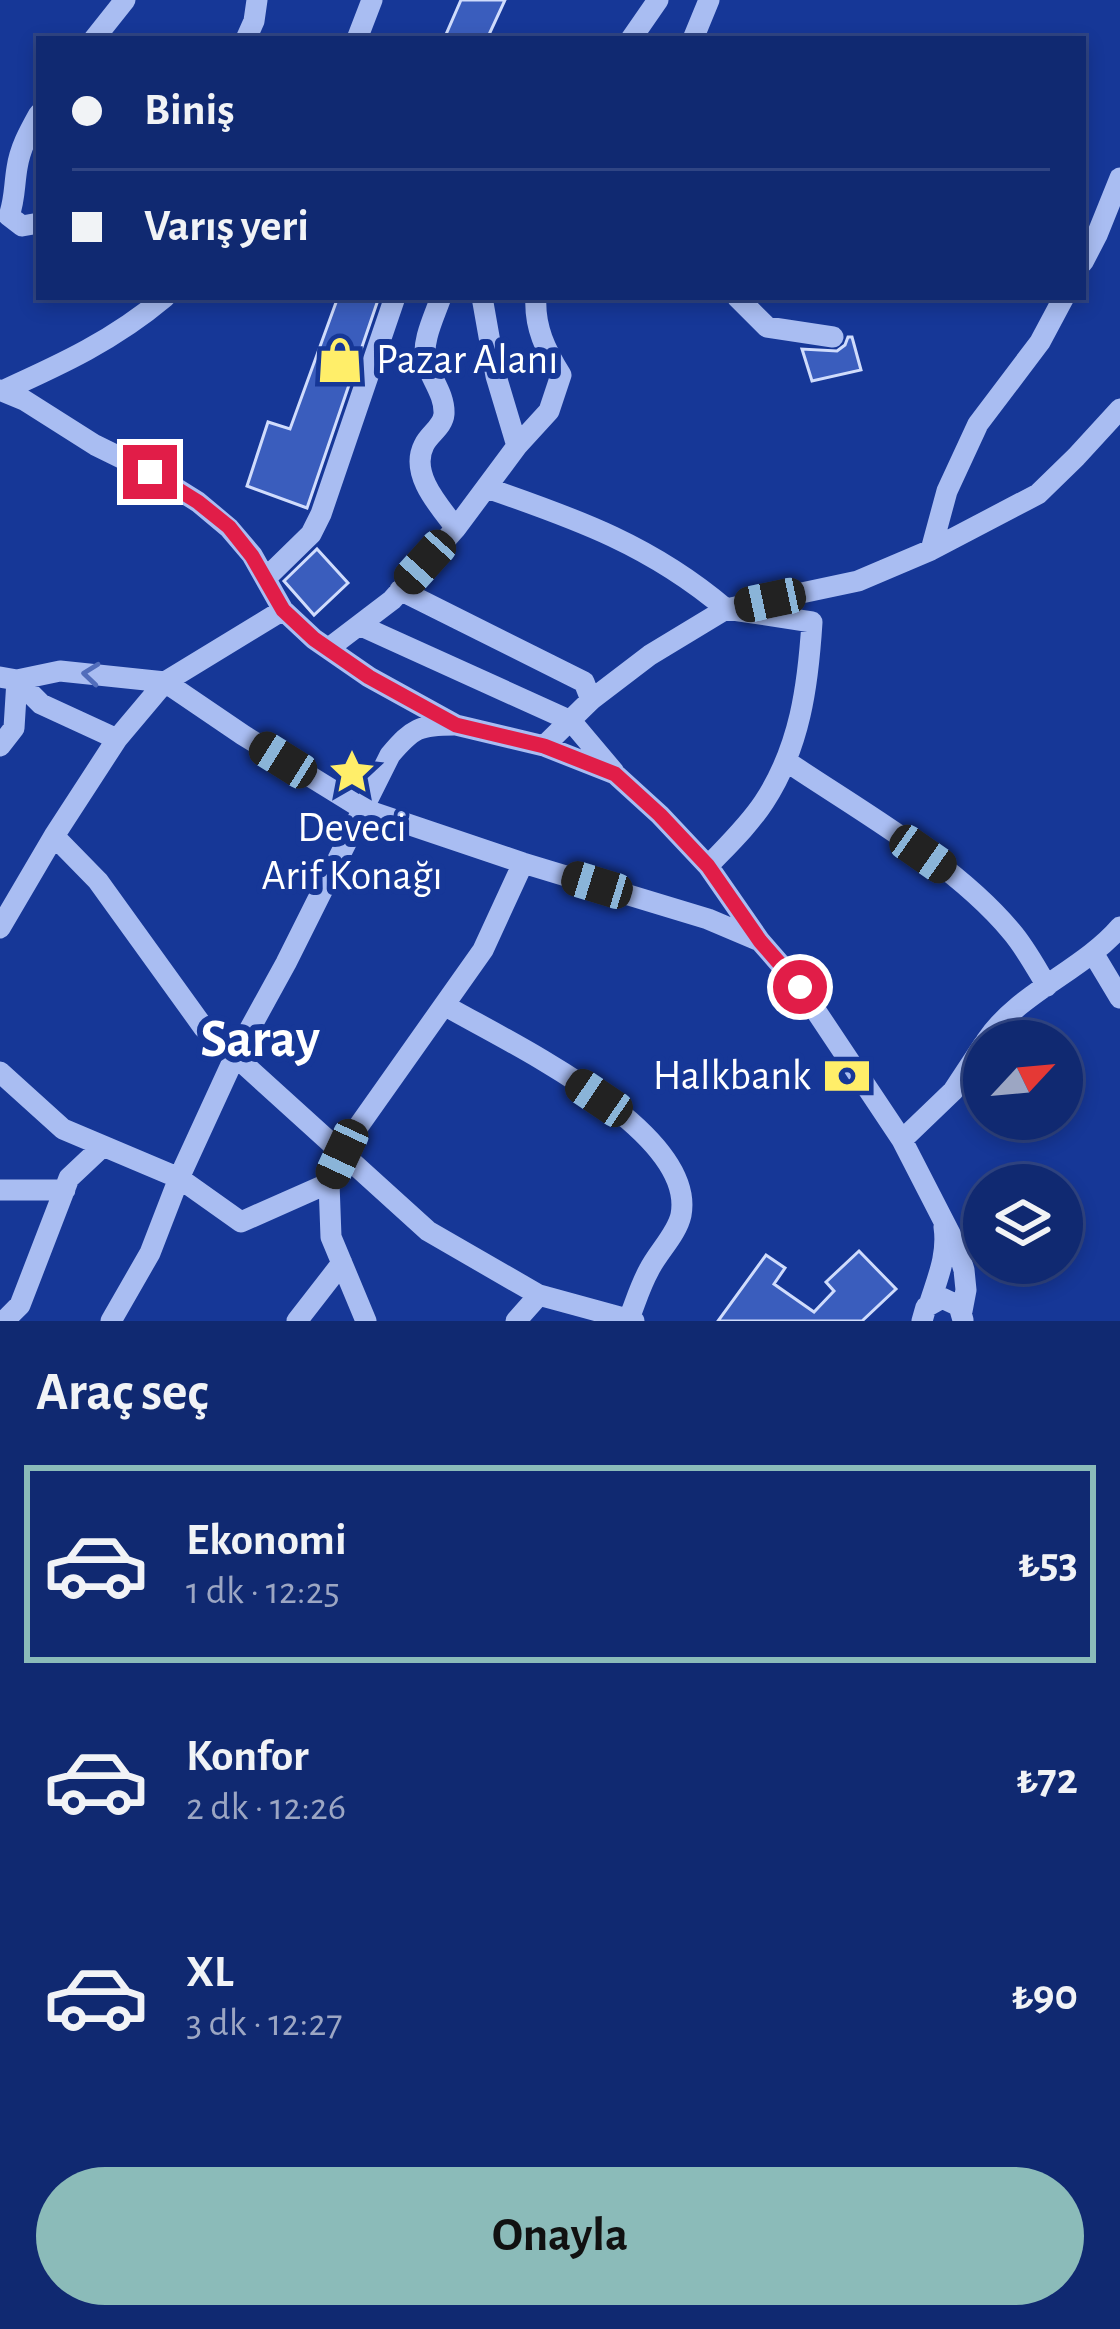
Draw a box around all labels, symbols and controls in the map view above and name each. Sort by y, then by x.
text: Biniş [144,88,235,133]
text: Varış yeri [144,204,309,249]
shop icon: Pazar Alanı [315,335,365,385]
place label: Pazar Alanı [376,339,558,381]
route end [123,445,177,499]
car [388,523,462,601]
car [731,575,809,625]
one-way arrow [81,662,100,687]
car [243,726,323,794]
place icon: Deveci Arif Konağı [327,747,377,797]
place label: Deveci Arif Konağı [261,807,443,897]
car [883,819,963,889]
car [557,857,637,913]
route start [773,960,827,1014]
district label: Saray [200,1013,321,1067]
north arrow [963,1020,1083,1140]
map controls [963,1020,1083,1284]
bank icon: Halkbank [822,1051,872,1101]
place label: Halkbank [653,1055,811,1097]
car [559,1063,639,1133]
car [310,1114,374,1194]
button: layers [963,1164,1083,1284]
text: Araç seç [36,1366,208,1420]
icon: car [42,1510,150,1618]
text: Ekonomi [186,1518,347,1563]
text: ₺53 [1018,1541,1078,1586]
text: 1 dk · 12:25 [186,1572,340,1611]
icon: car [42,1726,150,1834]
text: Konfor [186,1734,309,1779]
text: ₺72 [1016,1757,1078,1802]
text: 2 dk · 12:26 [186,1788,346,1827]
icon: car [42,1942,150,2050]
text: XL [186,1950,234,1995]
text: ₺90 [1012,1973,1078,2018]
text: 3 dk · 12:27 [186,2004,342,2043]
button: Onayla [36,2167,1084,2305]

